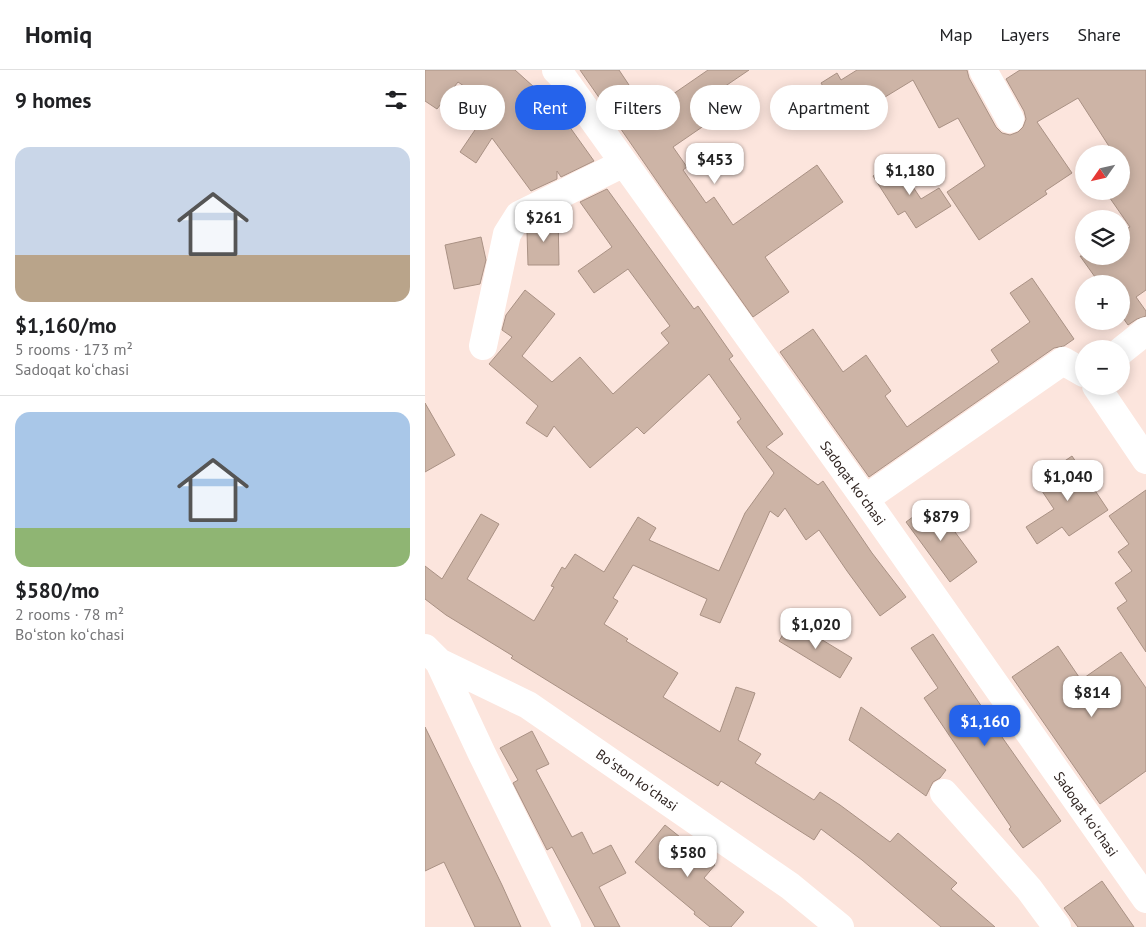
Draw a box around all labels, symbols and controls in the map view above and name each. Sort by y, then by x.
text: Homiq [25,19,92,50]
text: Map [940,23,972,46]
text: Layers [1000,23,1049,46]
text: Share [1077,23,1121,46]
chip: Buy [440,85,505,130]
chip: Rent [515,85,586,130]
chip: Filters [596,85,680,130]
chip: New [690,85,760,130]
chip: Apartment [770,85,888,130]
icon: filters [382,86,410,114]
text: 9 homes [15,87,91,114]
pin: $453 [685,142,745,185]
north arrow [1075,145,1130,200]
map controls [1075,145,1130,395]
text: $453 [697,149,733,169]
pin: $1,180 [869,154,951,196]
text: $1,180 [885,160,935,180]
icon: home [168,179,258,269]
pin: $261 [514,200,574,243]
text: $261 [526,207,562,227]
button: layers [1075,210,1130,265]
button: + [1075,275,1130,330]
text: $1,160/mo [15,312,117,339]
text: 5 rooms · 173 m² [15,339,133,359]
button: − [1075,340,1130,395]
text: Sadoqat koʻchasi [15,359,129,379]
street label: Sadoqat koʻchasi [816,437,890,529]
icon: home [168,445,258,535]
pin: $1,040 [1027,460,1109,502]
text: $1,040 [1043,466,1093,486]
pin: $879 [911,500,971,542]
text: $879 [923,506,959,526]
text: $580/mo [15,577,99,604]
text: 2 rooms · 78 m² [15,604,124,624]
pin: $1,020 [775,608,857,650]
text: $1,020 [791,614,841,634]
text: Boʻston koʻchasi [15,624,125,644]
pin: $814 [1062,676,1122,718]
text: $814 [1074,682,1110,702]
pin: $1,160 [944,704,1026,747]
text: $1,160 [960,711,1010,731]
street label: Boʻston koʻchasi [593,745,681,815]
street label: Sadoqat koʻchasi [1050,768,1122,860]
pin: $580 [658,836,718,878]
text: $580 [670,842,706,862]

